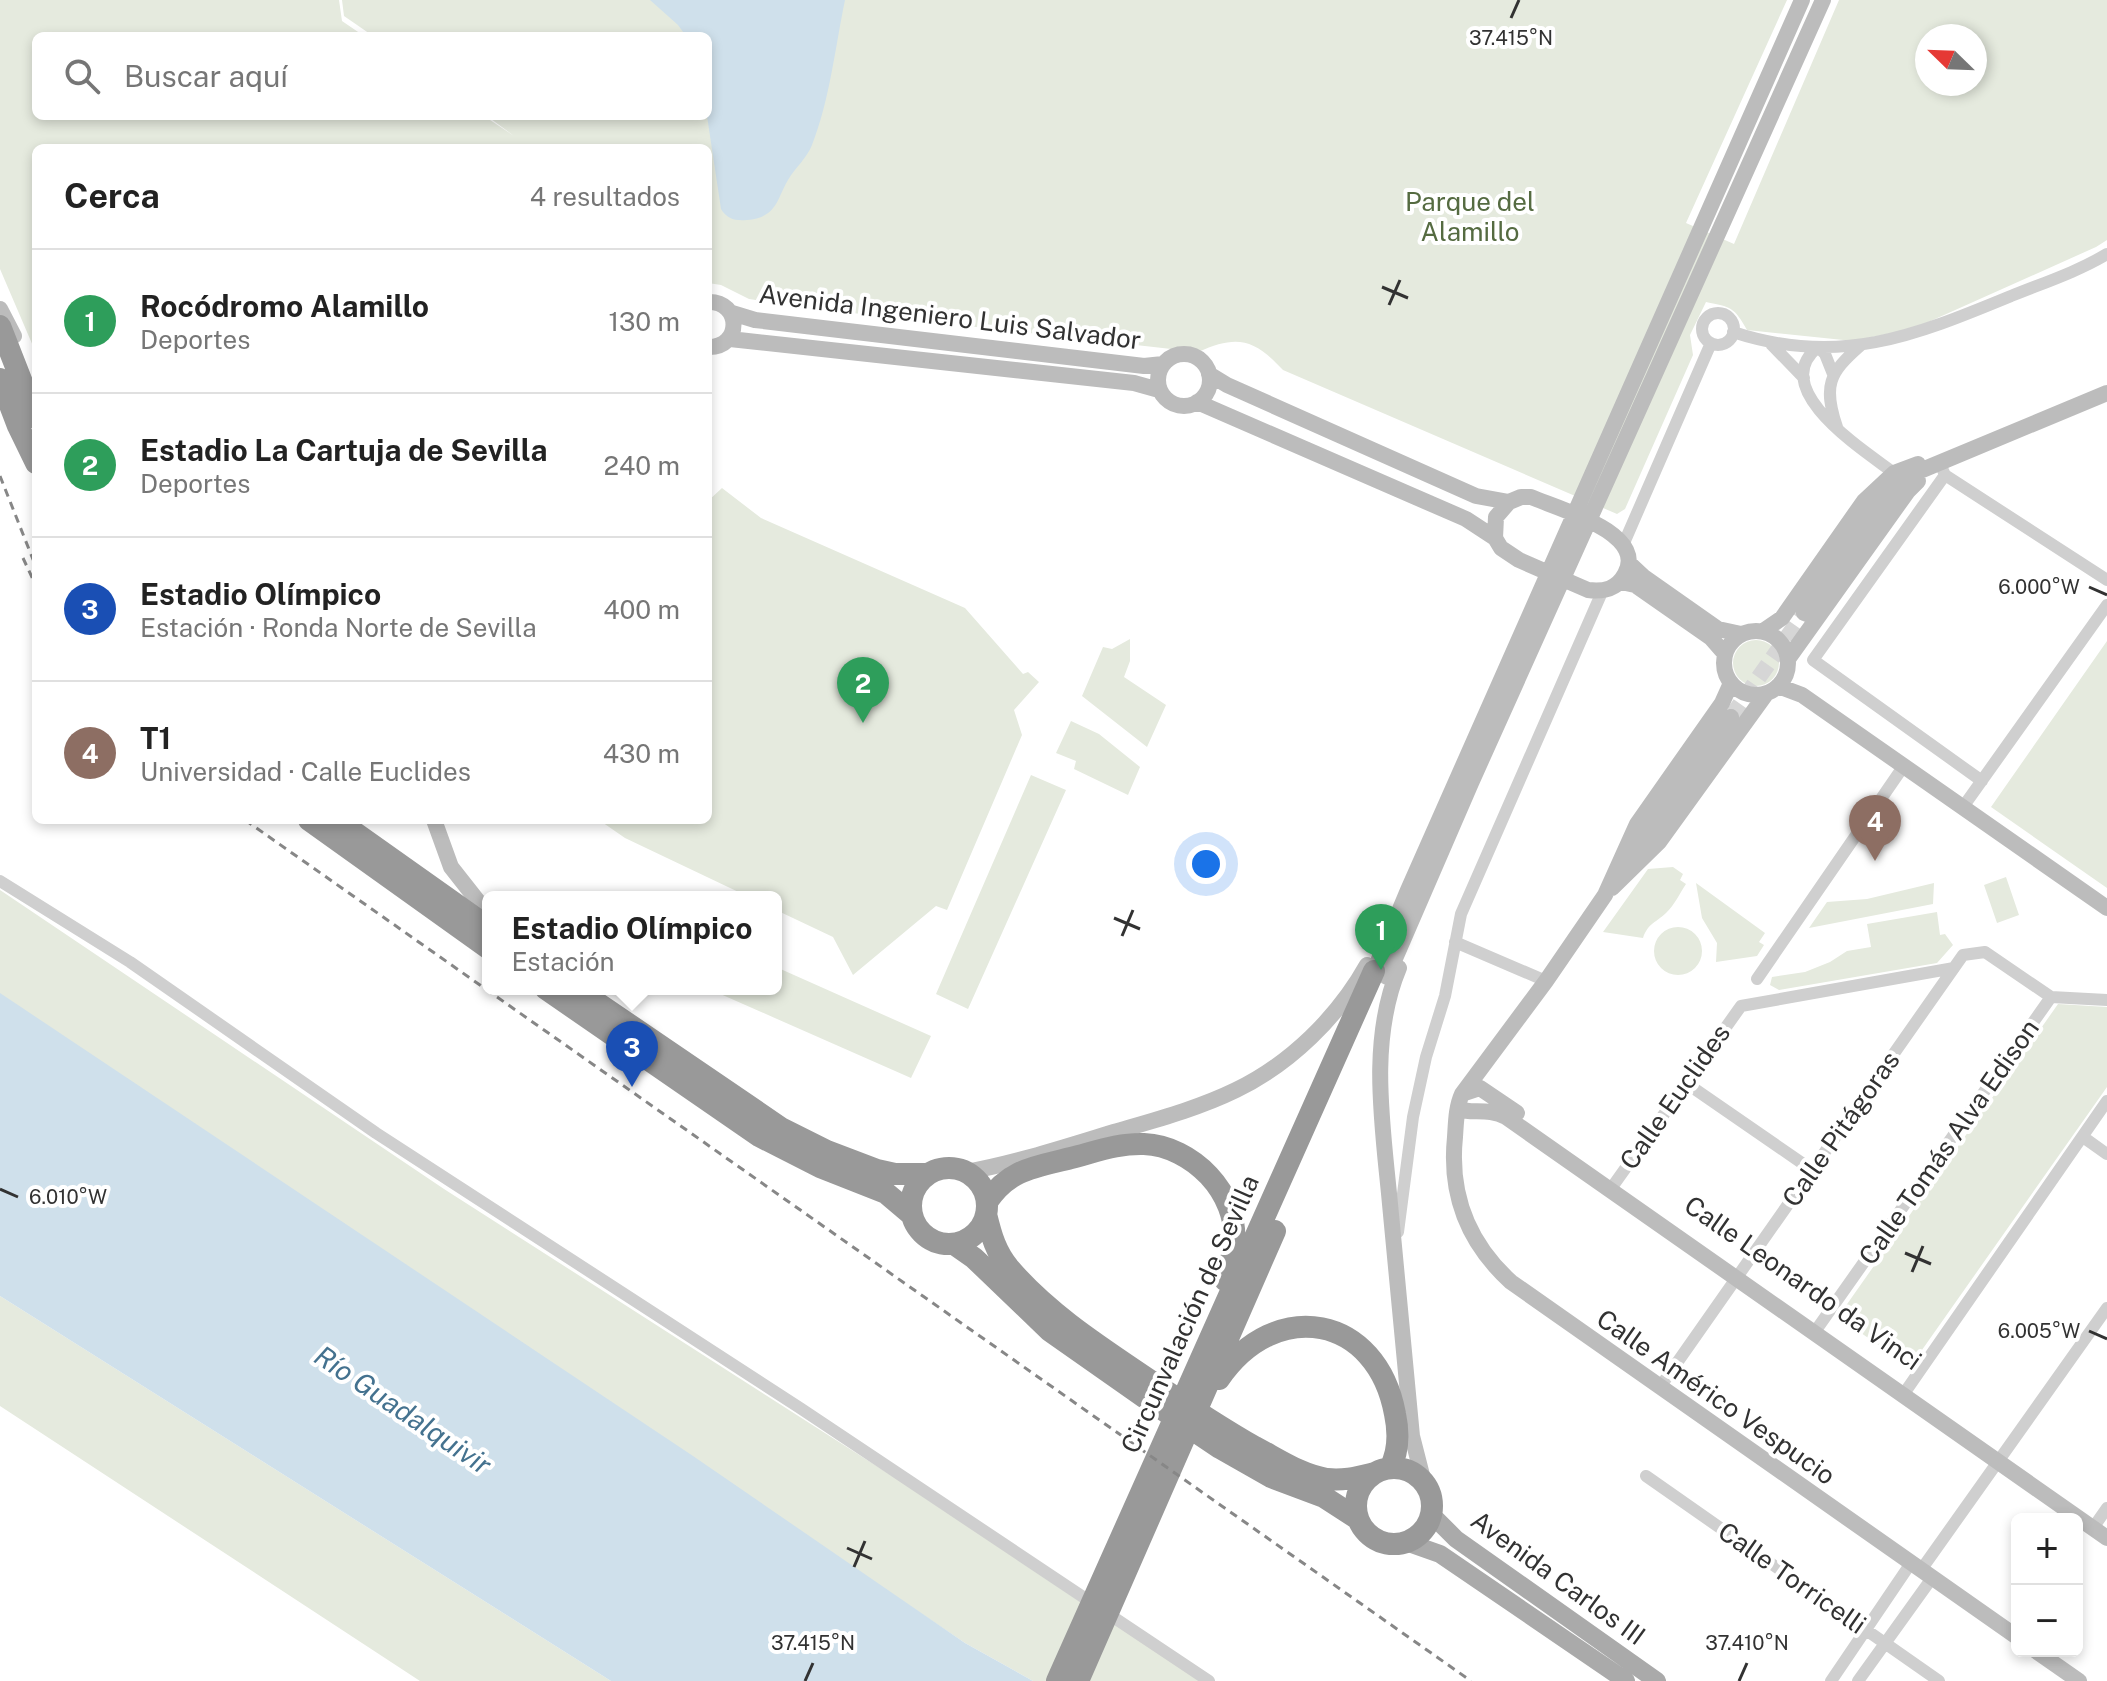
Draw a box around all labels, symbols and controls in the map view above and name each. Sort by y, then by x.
north arrow [1915,24,1987,96]
text: 37.415°N [1469,26,1553,50]
search box [32,32,712,120]
icon: search [60,54,104,98]
text: Buscar aquí [124,58,288,94]
text: Cerca [64,176,160,216]
text: 4 resultados [530,181,680,212]
park label: Parque del Alamillo [1405,186,1535,247]
street label: Avenida Ingeniero Luis Salvador [757,278,1143,355]
text: Rocódromo Alamillo [140,288,429,324]
text: 1 [84,306,96,337]
text: 130 m [608,306,680,337]
text: Deportes [140,324,250,355]
text: Estadio La Cartuja de Sevilla [140,432,548,468]
text: 2 [82,450,98,481]
text: 240 m [603,450,680,481]
text: Deportes [140,468,250,499]
text: 6.000°W [1998,575,2080,599]
text: Estadio Olímpico [140,576,381,612]
text: 3 [81,594,99,625]
text: 400 m [603,594,680,625]
text: Estación · Ronda Norte de Sevilla [140,612,537,643]
pin: 2 [837,657,889,723]
text: T1 [140,720,171,756]
text: 4 [81,738,99,769]
text: 430 m [603,738,680,769]
text: Universidad · Calle Euclides [140,756,471,787]
pin: 4 [1849,795,1901,861]
your location [1186,844,1226,884]
popup [482,891,782,995]
pin: 1 [1355,904,1407,970]
text: Estadio Olímpico [511,910,753,946]
text: Estación [511,946,615,977]
street label: Calle Tomás Alva Edison [1852,1013,2045,1270]
street label: Calle Euclides [1613,1018,1736,1175]
pin: 3 [606,1021,658,1087]
street label: Calle Pitágoras [1776,1045,1906,1212]
street label: Circunvalación de Sevilla [1114,1170,1265,1458]
text: 6.010°W [29,1185,107,1209]
street label: Calle Leonardo da Vinci [1679,1189,1928,1376]
street label: Calle Américo Vespucio [1591,1302,1841,1491]
text: 6.005°W [1998,1319,2080,1343]
water label: Río Guadalquivir [309,1338,498,1481]
street label: Avenida Carlos III [1465,1504,1651,1651]
map controls [2011,1513,2083,1657]
button: + [2011,1513,2083,1585]
street label: Calle Torricelli [1712,1515,1872,1640]
button: − [2011,1585,2083,1657]
text: 37.415°N [771,1631,855,1655]
text: 37.410°N [1705,1631,1789,1655]

